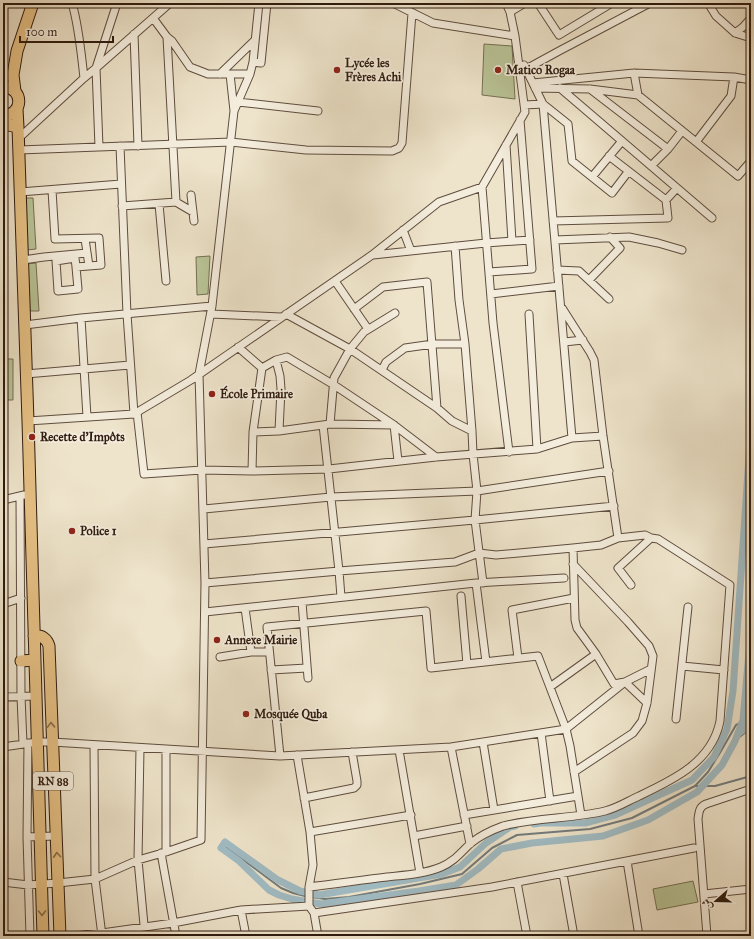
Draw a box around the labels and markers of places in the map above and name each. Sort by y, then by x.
place label: Lycée les Frères Achi [345,56,402,84]
place label: Matico Rogaa [506,63,576,78]
marker: Lycée les Frères Achi [332,65,342,75]
marker: Matico Rogaa [493,65,503,75]
place label: École Primaire [220,385,293,401]
marker: École Primaire [207,389,217,399]
place label: Recette d'Impôts [40,430,125,445]
marker: Recette d'Impôts [27,432,37,442]
place label: Police 1 [80,524,117,538]
marker: Police 1 [67,526,77,536]
place label: Annexe Mairie [224,633,297,647]
marker: Annexe Mairie [212,635,222,645]
place label: Mosquée Quba [254,707,328,722]
marker: Mosquée Quba [241,709,251,719]

